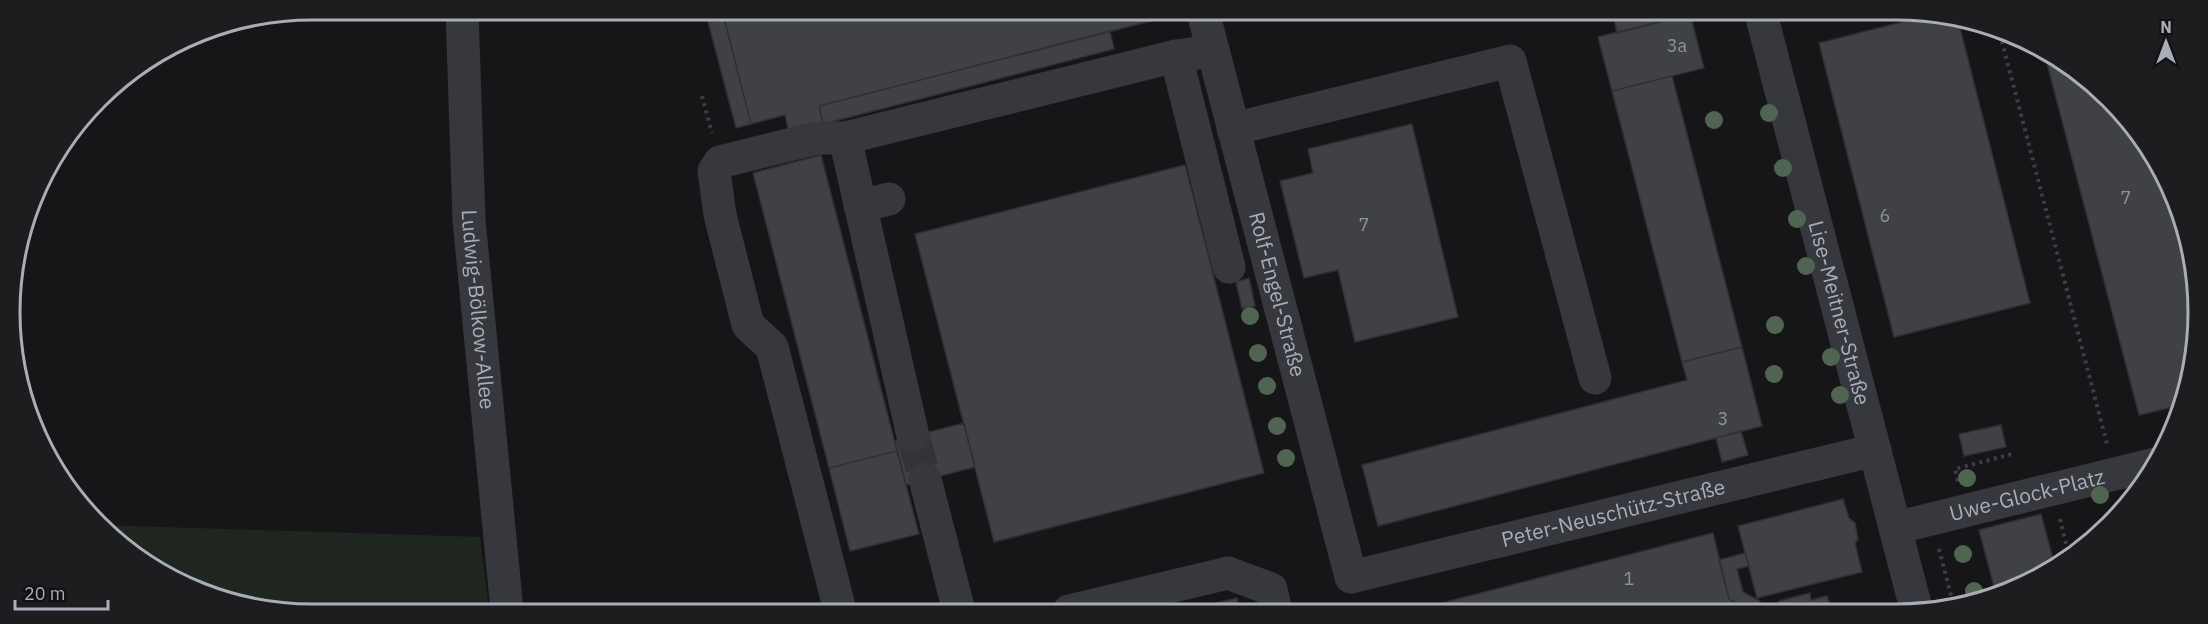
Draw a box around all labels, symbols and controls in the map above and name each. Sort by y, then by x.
north arrow [2136,12,2196,72]
text: N [2160,17,2172,37]
house number: 3a [1667,34,1688,57]
house number: 7 [2121,186,2131,209]
house number: 6 [1880,204,1890,227]
street label: Ludwig-Bölkow-Allee [456,209,502,411]
street label: Rolf-Engel-Straße [1243,209,1313,380]
house number: 7 [1359,213,1369,236]
street label: Lise-Meitner-Straße [1803,218,1877,408]
house number: 3 [1718,407,1728,430]
street label: Uwe-Glock-Platz [1946,462,2108,527]
street label: Peter-Neuschütz-Straße [1498,472,1728,553]
house number: 1 [1624,567,1634,590]
scale bar [15,573,108,611]
text: 20 m [24,582,66,605]

